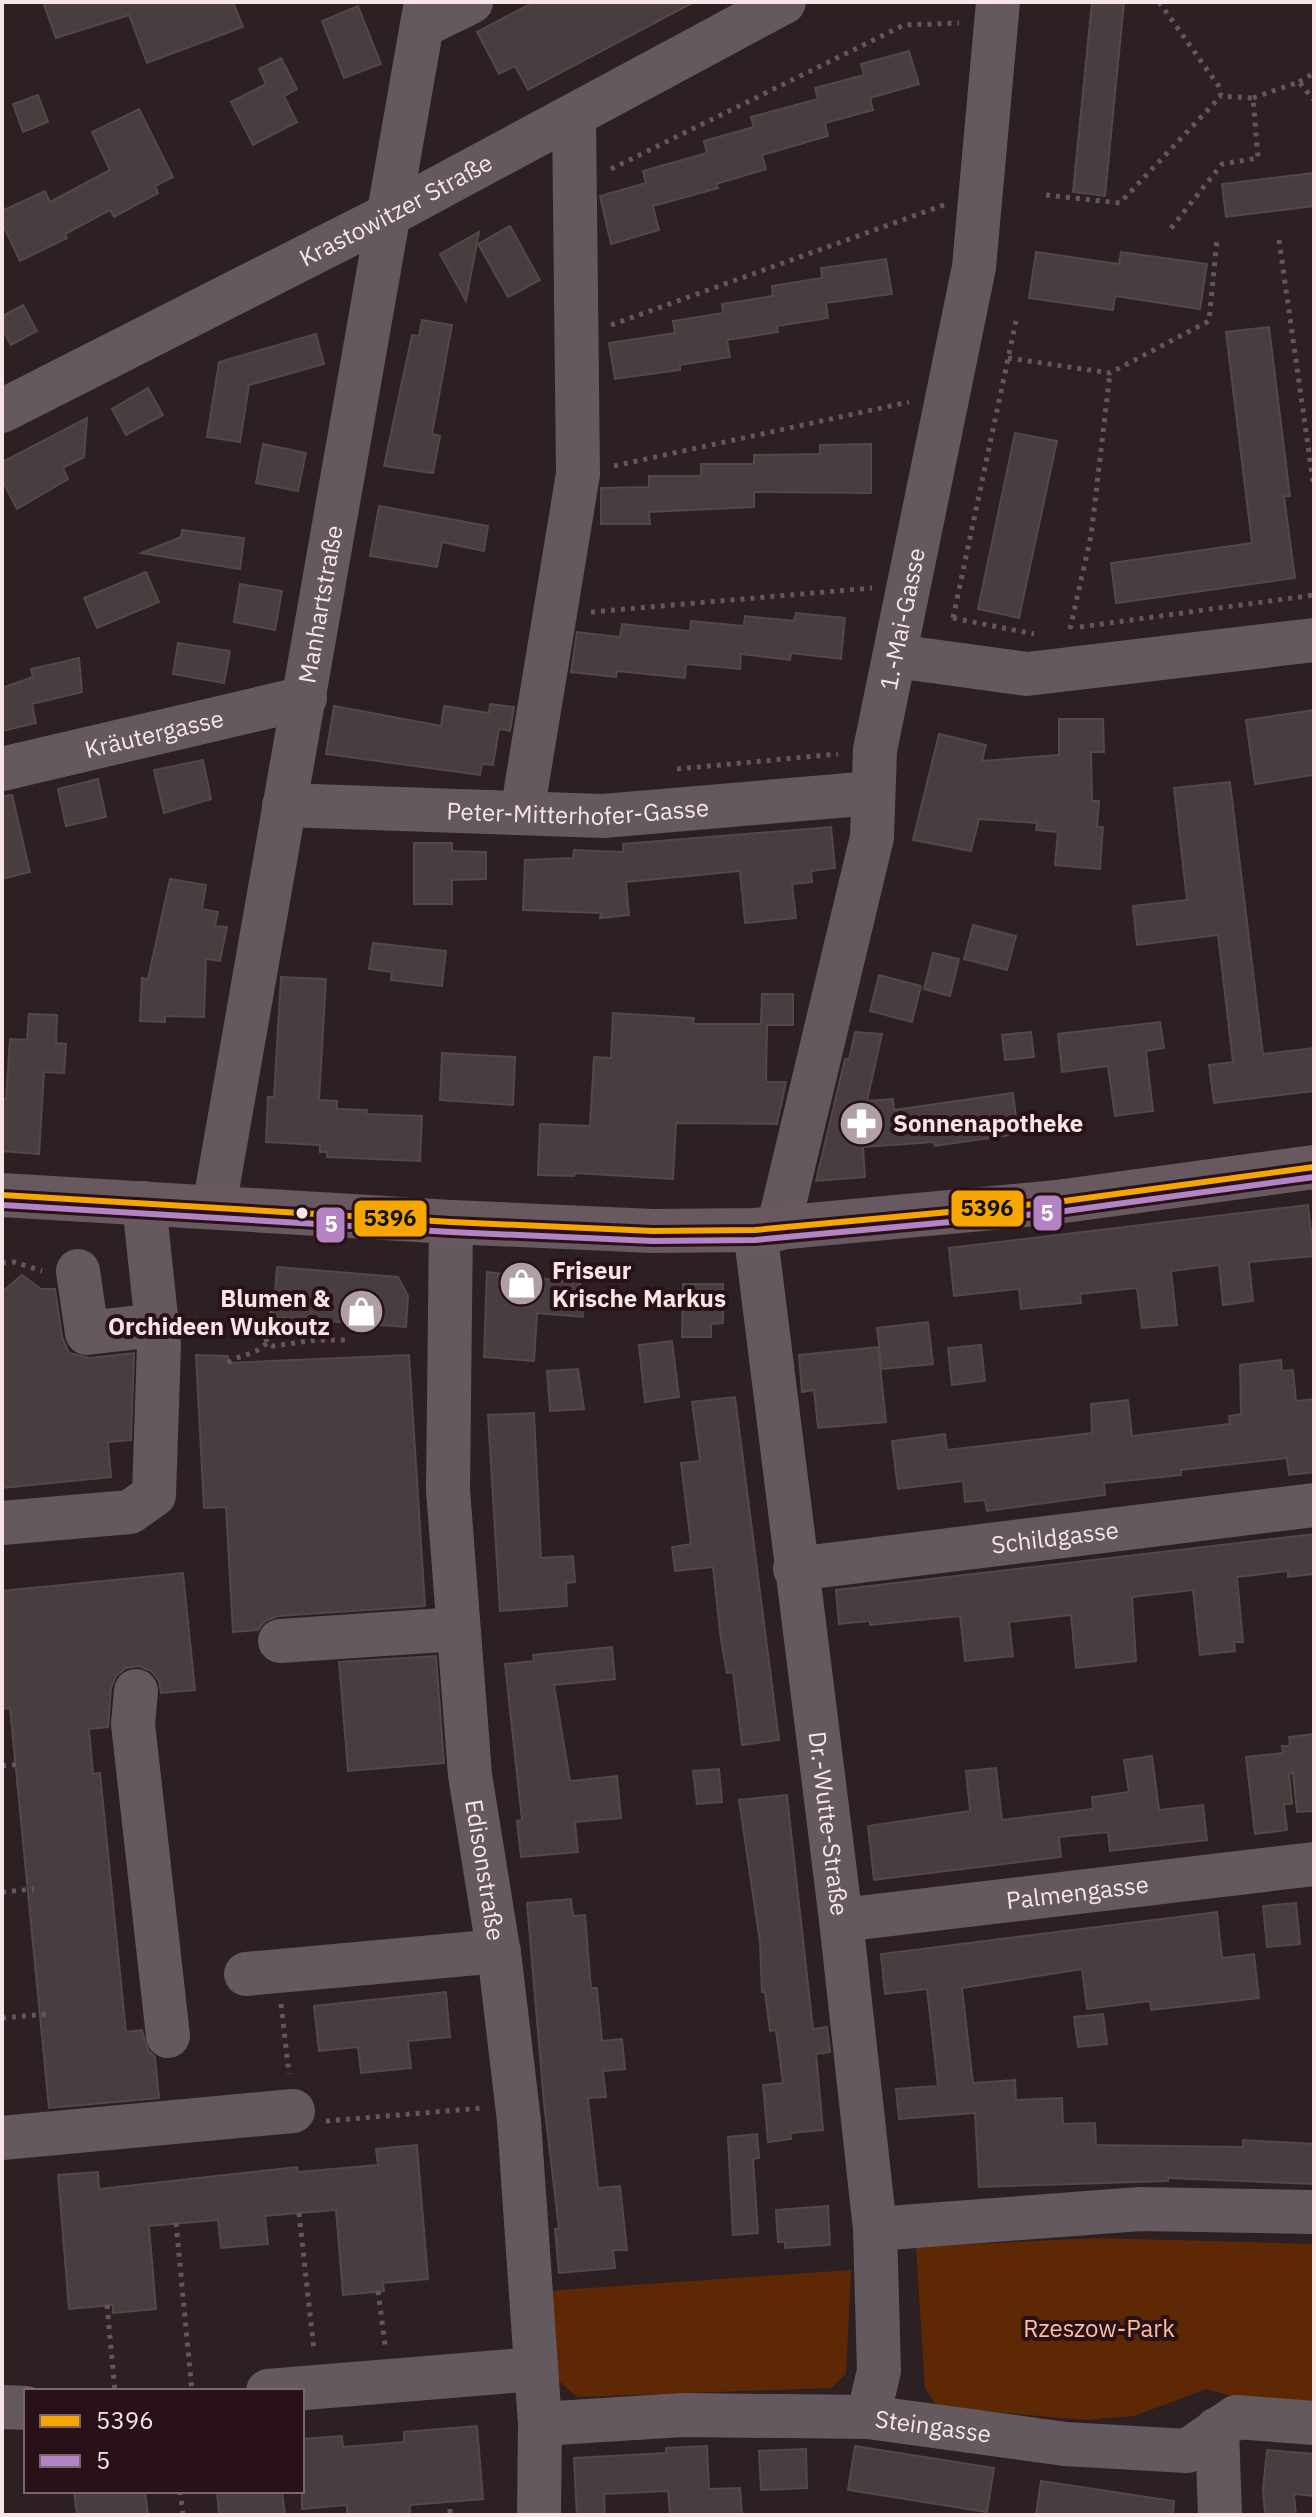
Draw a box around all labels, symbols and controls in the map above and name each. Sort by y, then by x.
street label: Krastowitzer Straße [294,146,498,274]
street label: Manhartstraße [290,523,350,686]
street label: 1.-Mai-Gasse [872,545,932,693]
street label: Kräutergasse [81,702,227,765]
street label: Peter-Mitterhofer-Gasse [446,791,710,832]
pharmacy icon: Sonnenapotheke [838,1099,886,1147]
place label: Sonnenapotheke [893,1107,1083,1139]
line badge: 5396 [950,1189,1025,1228]
text: 5396 [961,1193,1013,1222]
line badge: 5 [1032,1194,1063,1232]
text: 5 [1040,1198,1054,1227]
line badge: 5396 [353,1199,428,1238]
text: 5396 [364,1203,416,1232]
unlabelled marker [294,1205,310,1221]
line badge: 5 [315,1206,346,1244]
text: 5 [324,1209,338,1238]
place label: Friseur Krische Markus [552,1254,726,1314]
shop icon: Friseur Krische Markus [497,1260,545,1308]
place label: Blumen & Orchideen Wukoutz [108,1282,331,1342]
shop icon: Blumen & Orchideen Wukoutz [337,1288,385,1336]
street label: Schildgasse [990,1513,1121,1561]
street label: Dr.-Wutte-Straße [802,1729,856,1917]
street label: Edisonstraße [458,1797,512,1943]
street label: Palmengasse [1004,1868,1150,1916]
park label: Rzeszow-Park [1023,2312,1175,2344]
legend [24,2389,304,2493]
street label: Steingasse [873,2402,993,2450]
text: 5396 [96,2404,154,2436]
text: 5 [96,2444,110,2476]

